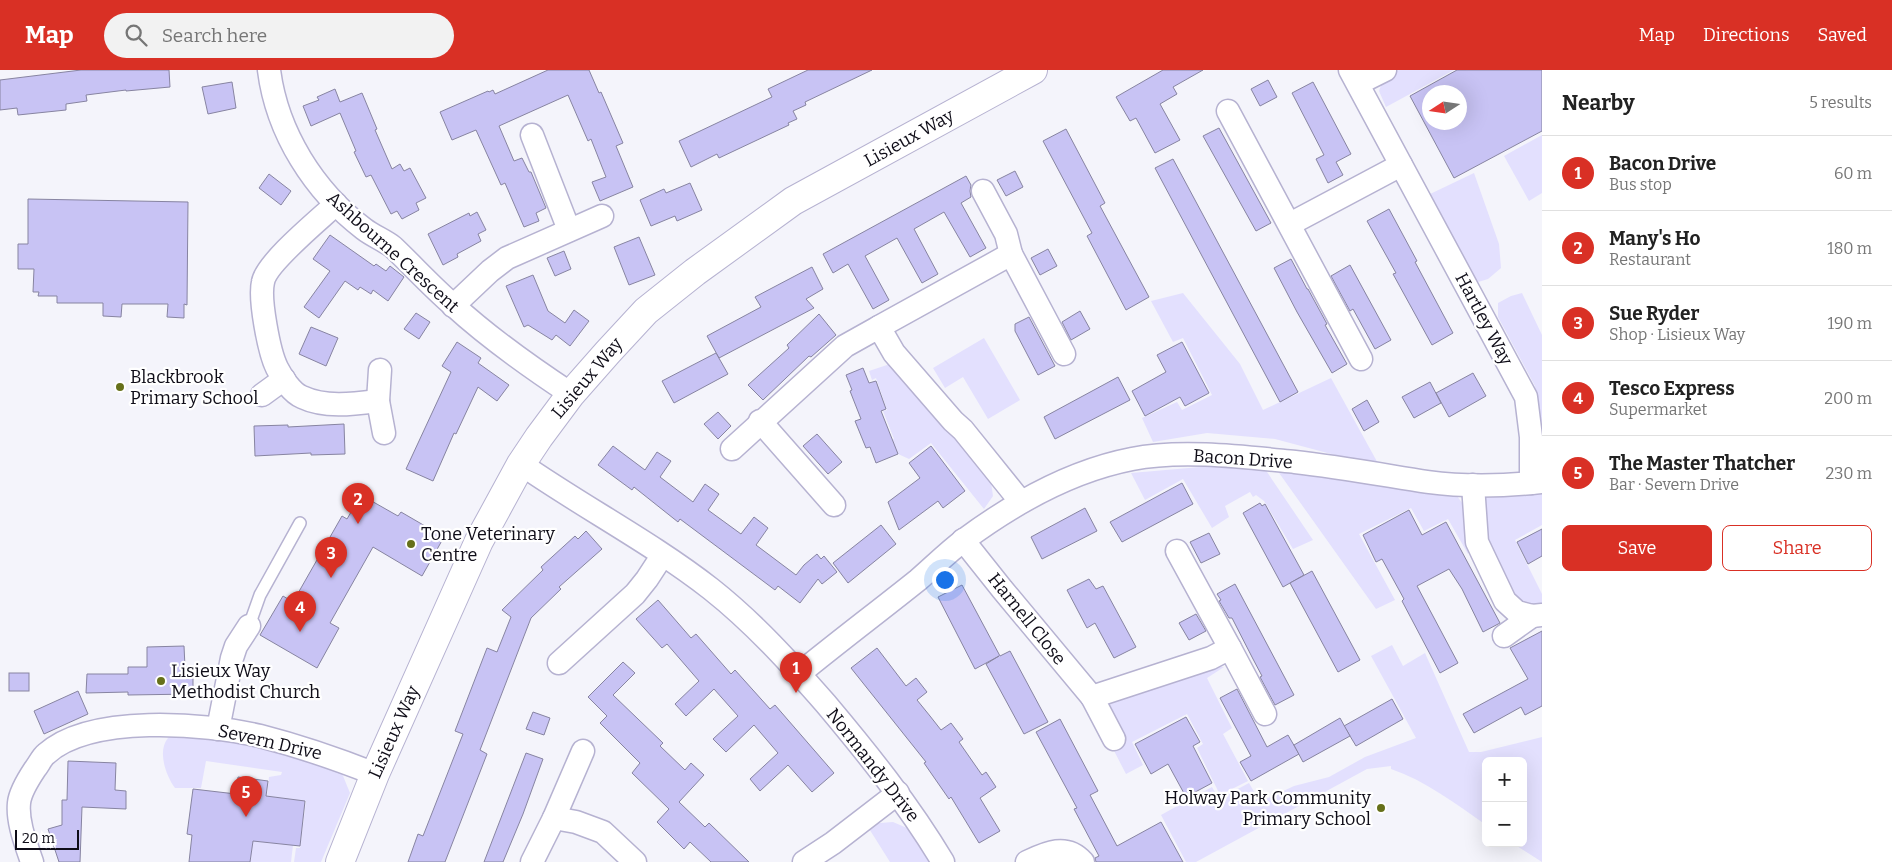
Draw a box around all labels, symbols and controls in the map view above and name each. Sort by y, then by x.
search box [104,13,454,58]
text: Map [25,21,74,49]
icon: search [122,21,150,49]
text: Search here [162,24,267,47]
text: Map [1639,24,1675,46]
text: Directions [1703,24,1790,46]
text: Saved [1818,24,1867,46]
north arrow [1422,85,1467,130]
text: Nearby [1562,90,1635,116]
text: 5 results [1809,93,1872,112]
street label: Lisieux Way [860,104,958,172]
text: Bacon Drive [1609,152,1716,175]
text: 1 [1575,164,1581,183]
text: 60 m [1834,164,1872,183]
text: Bus stop [1609,175,1672,194]
street label: Ashbourne Crescent [322,187,464,318]
text: Many's Ho [1609,227,1701,250]
text: 2 [1573,239,1583,258]
text: 180 m [1827,239,1872,258]
text: Restaurant [1609,250,1691,269]
street label: Hartley Way [1450,269,1518,369]
text: Sue Ryder [1609,302,1699,325]
text: 3 [1573,314,1583,333]
text: 190 m [1827,314,1872,333]
text: Shop · Lisieux Way [1609,325,1745,344]
street label: Lisieux Way [547,333,628,423]
place label: Blackbrook Primary School [130,366,259,409]
text: Tesco Express [1609,377,1735,400]
marker: Blackbrook Primary School [114,381,126,393]
text: 4 [1573,389,1583,408]
text: 200 m [1824,389,1872,408]
text: Supermarket [1609,400,1707,419]
street label: Bacon Drive [1193,445,1293,473]
text: The Master Thatcher [1609,452,1795,475]
text: 5 [1574,464,1582,483]
text: 230 m [1825,464,1872,483]
text: Bar · Severn Drive [1609,475,1739,494]
pin: 2 [342,483,374,524]
place label: Tone Veterinary Centre [421,523,555,566]
button: Save [1562,525,1712,571]
button: Share [1722,525,1872,571]
pin: 3 [315,537,347,578]
marker: Tone Veterinary Centre [405,538,417,550]
your location [932,567,958,593]
street label: Harnell Close [983,569,1071,669]
pin: 4 [284,591,316,632]
pin: 1 [780,652,812,693]
place label: Lisieux Way Methodist Church [171,660,320,703]
marker: Lisieux Way Methodist Church [155,675,167,687]
street label: Lisieux Way [364,682,424,782]
street label: Normandy Drive [822,704,924,826]
street label: Severn Drive [216,719,324,765]
map controls [1482,757,1527,847]
button: + [1482,757,1527,802]
pin: 5 [230,776,262,817]
place label: Holway Park Community Primary School [1164,787,1371,830]
marker: Holway Park Community Primary School [1375,802,1387,814]
button: − [1482,802,1527,847]
scale bar [15,827,79,850]
text: 20 m [22,830,55,847]

